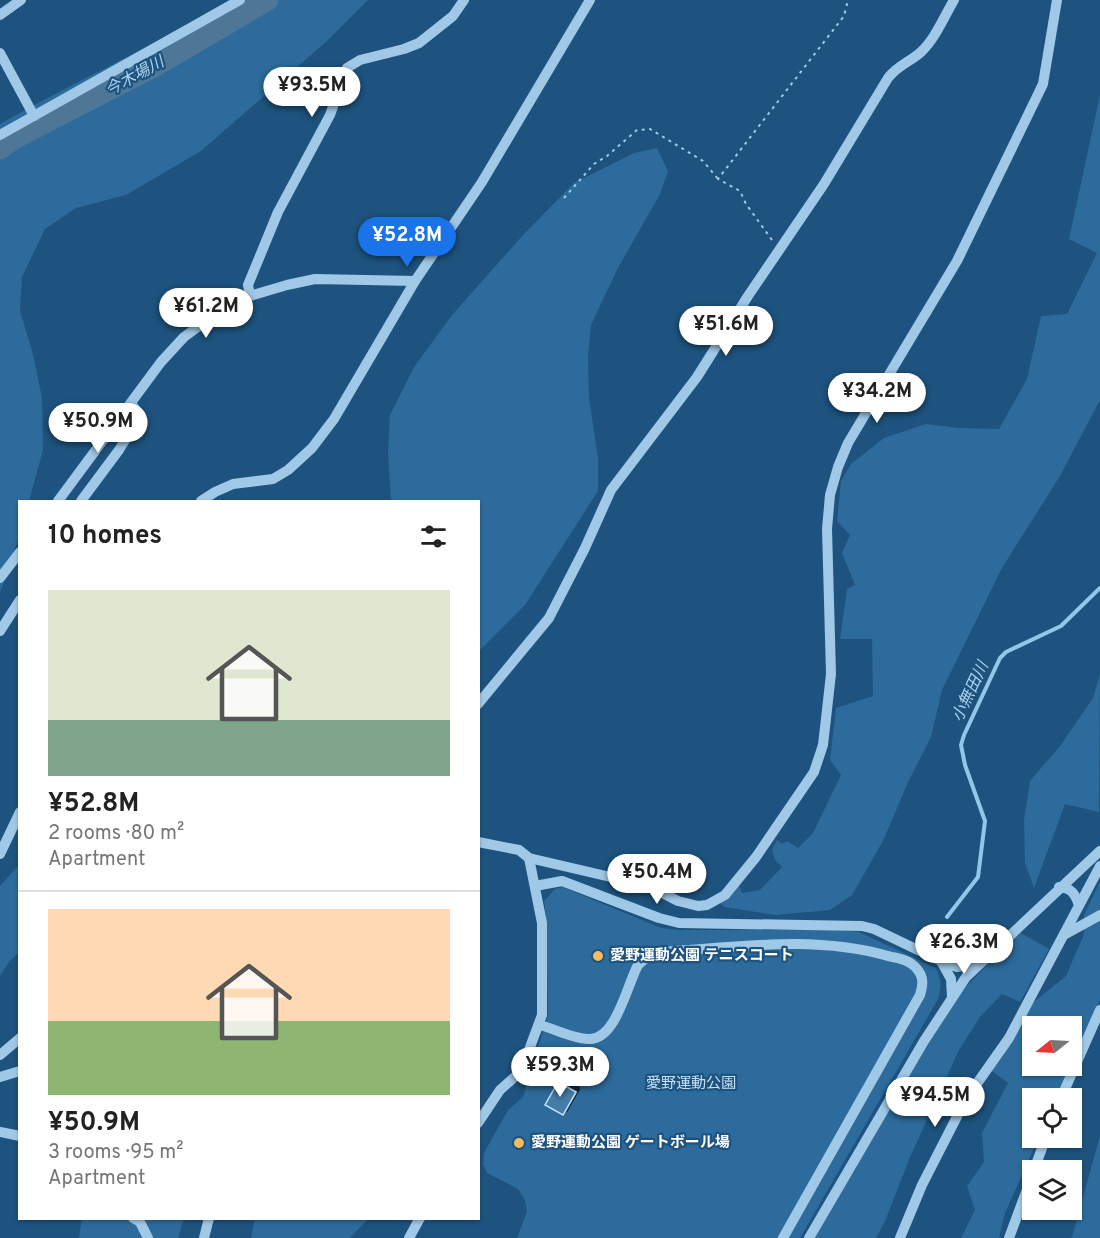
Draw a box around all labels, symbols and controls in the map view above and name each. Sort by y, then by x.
water label: 今木場川 [102,52,170,101]
pin: ¥93.5M [263,67,361,118]
text: ¥93.5M [277,73,347,99]
pin: ¥52.8M [358,217,456,268]
text: ¥52.8M [372,223,442,249]
pin: ¥61.2M [157,288,255,339]
text: ¥61.2M [173,294,239,320]
pin: ¥51.6M [677,306,775,357]
text: ¥51.6M [693,312,759,338]
pin: ¥34.2M [828,373,926,424]
text: ¥34.2M [842,379,912,405]
pin: ¥50.9M [49,403,147,454]
text: ¥50.9M [63,409,133,435]
text: 10 homes [48,520,162,553]
icon: filters [417,520,450,553]
icon: home [195,629,303,737]
water label: 小無田川 [948,657,994,725]
text: ¥52.8M [48,788,139,821]
text: 2 rooms · 80 m² [48,821,184,847]
text: Apartment [48,847,146,873]
pin: ¥50.4M [608,854,706,905]
text: ¥50.4M [621,860,693,886]
pin: ¥26.3M [915,924,1013,975]
text: ¥26.3M [929,930,999,956]
place label: 愛野運動公園 テニスコート [610,947,794,966]
icon: home [195,948,303,1056]
marker: 愛野運動公園 テニスコート [591,949,605,963]
north arrow [1022,1016,1082,1076]
map controls [1022,1016,1082,1220]
pin: ¥59.3M [511,1047,609,1098]
text: ¥59.3M [525,1053,595,1079]
park label: 愛野運動公園 [646,1075,736,1094]
pin: ¥94.5M [886,1077,984,1128]
text: ¥94.5M [900,1083,970,1109]
button: locate [1022,1088,1082,1148]
text: ¥50.9M [48,1107,140,1140]
place label: 愛野運動公園 ゲートボール場 [531,1134,730,1153]
marker: 愛野運動公園 ゲートボール場 [512,1136,526,1150]
text: 3 rooms · 95 m² [48,1140,184,1166]
button: layers [1022,1160,1082,1220]
text: Apartment [48,1166,146,1192]

